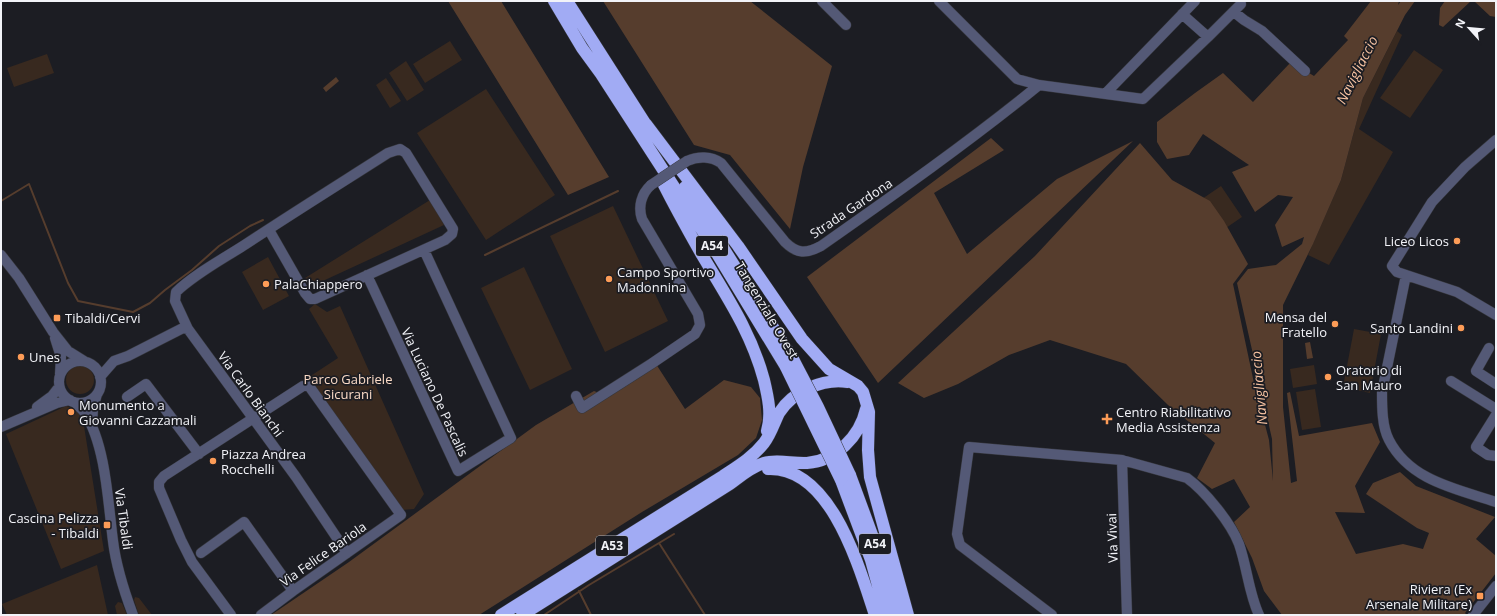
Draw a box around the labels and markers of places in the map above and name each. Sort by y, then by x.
place label: Liceo Licos [1384,232,1449,250]
marker: Liceo Licos [1452,236,1462,246]
place label: Campo Sportivo Madonnina [617,263,714,296]
marker: Campo Sportivo Madonnina [604,274,614,284]
place label: PalaChiappero [274,275,363,293]
marker: PalaChiappero [261,279,271,289]
place label: Mensa del Fratello [1265,308,1327,341]
place label: Tibaldi/Cervi [65,309,140,327]
marker: Tibaldi/Cervi [52,313,62,323]
marker: Mensa del Fratello [1330,319,1340,329]
place label: Santo Landini [1370,319,1453,337]
marker: Santo Landini [1456,323,1466,333]
place label: Unes [29,348,60,366]
marker: Unes [16,352,26,362]
place label: Oratorio di San Mauro [1336,361,1402,394]
marker: Oratorio di San Mauro [1323,372,1333,382]
place label: Monumento a Giovanni Cazzamali [79,396,197,429]
place label: Centro Riabilitativo Media Assistenza [1116,403,1231,436]
marker: Monumento a Giovanni Cazzamali [66,407,76,417]
marker: Centro Riabilitativo Media Assistenza [1101,413,1113,425]
place label: Piazza Andrea Rocchelli [221,445,306,478]
marker: Piazza Andrea Rocchelli [208,456,218,466]
place label: Cascina Pelizza - Tibaldi [8,509,99,542]
marker: Cascina Pelizza - Tibaldi [102,520,112,530]
place label: Riviera (Ex Arsenale Militare) [1366,580,1472,613]
marker: Riviera (Ex Arsenale Militare) [1475,591,1485,601]

